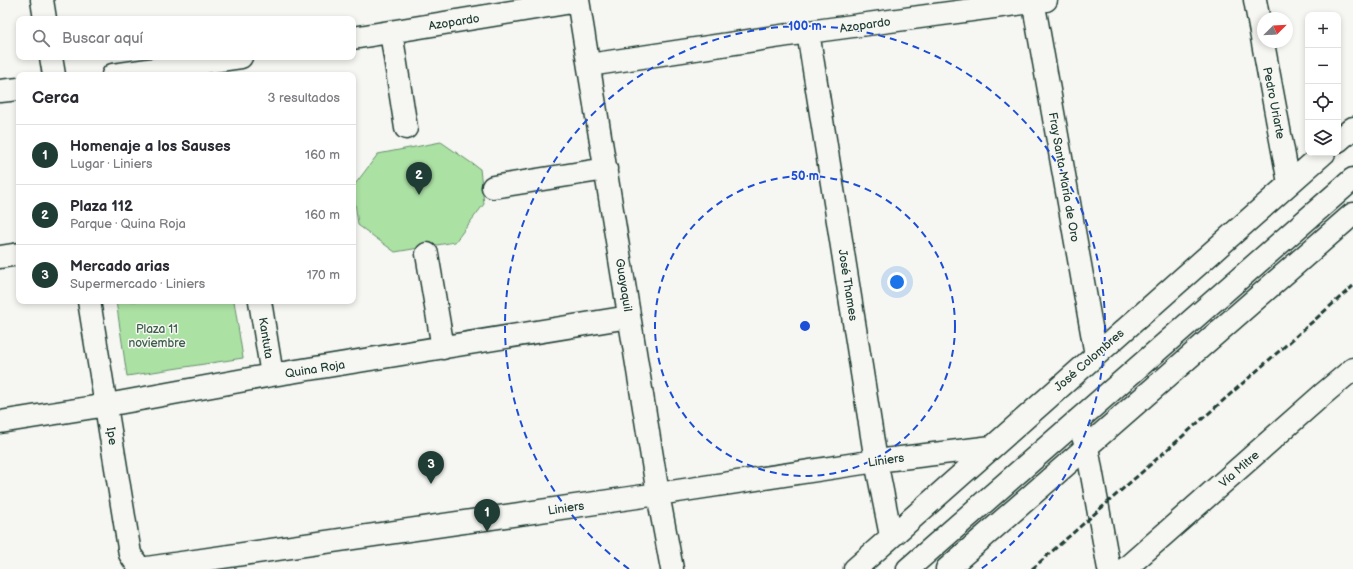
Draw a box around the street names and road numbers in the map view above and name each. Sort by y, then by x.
street label: Azopardo [428,11,481,34]
street label: Azopardo [839,14,892,36]
street label: Pedro Uriarte [1259,66,1288,140]
street label: Fray Santa María de Oro [1045,111,1082,243]
street label: José Thames [834,248,861,322]
street label: Guayaquil [612,257,635,313]
street label: Kantuta [255,316,276,360]
street label: José Colombres [1051,326,1127,395]
street label: Quina Roja [284,357,346,382]
street label: Ipe [103,426,120,446]
street label: Vía Mitre [1216,448,1262,491]
street label: Liniers [867,451,905,470]
street label: Liniers [547,499,585,518]

